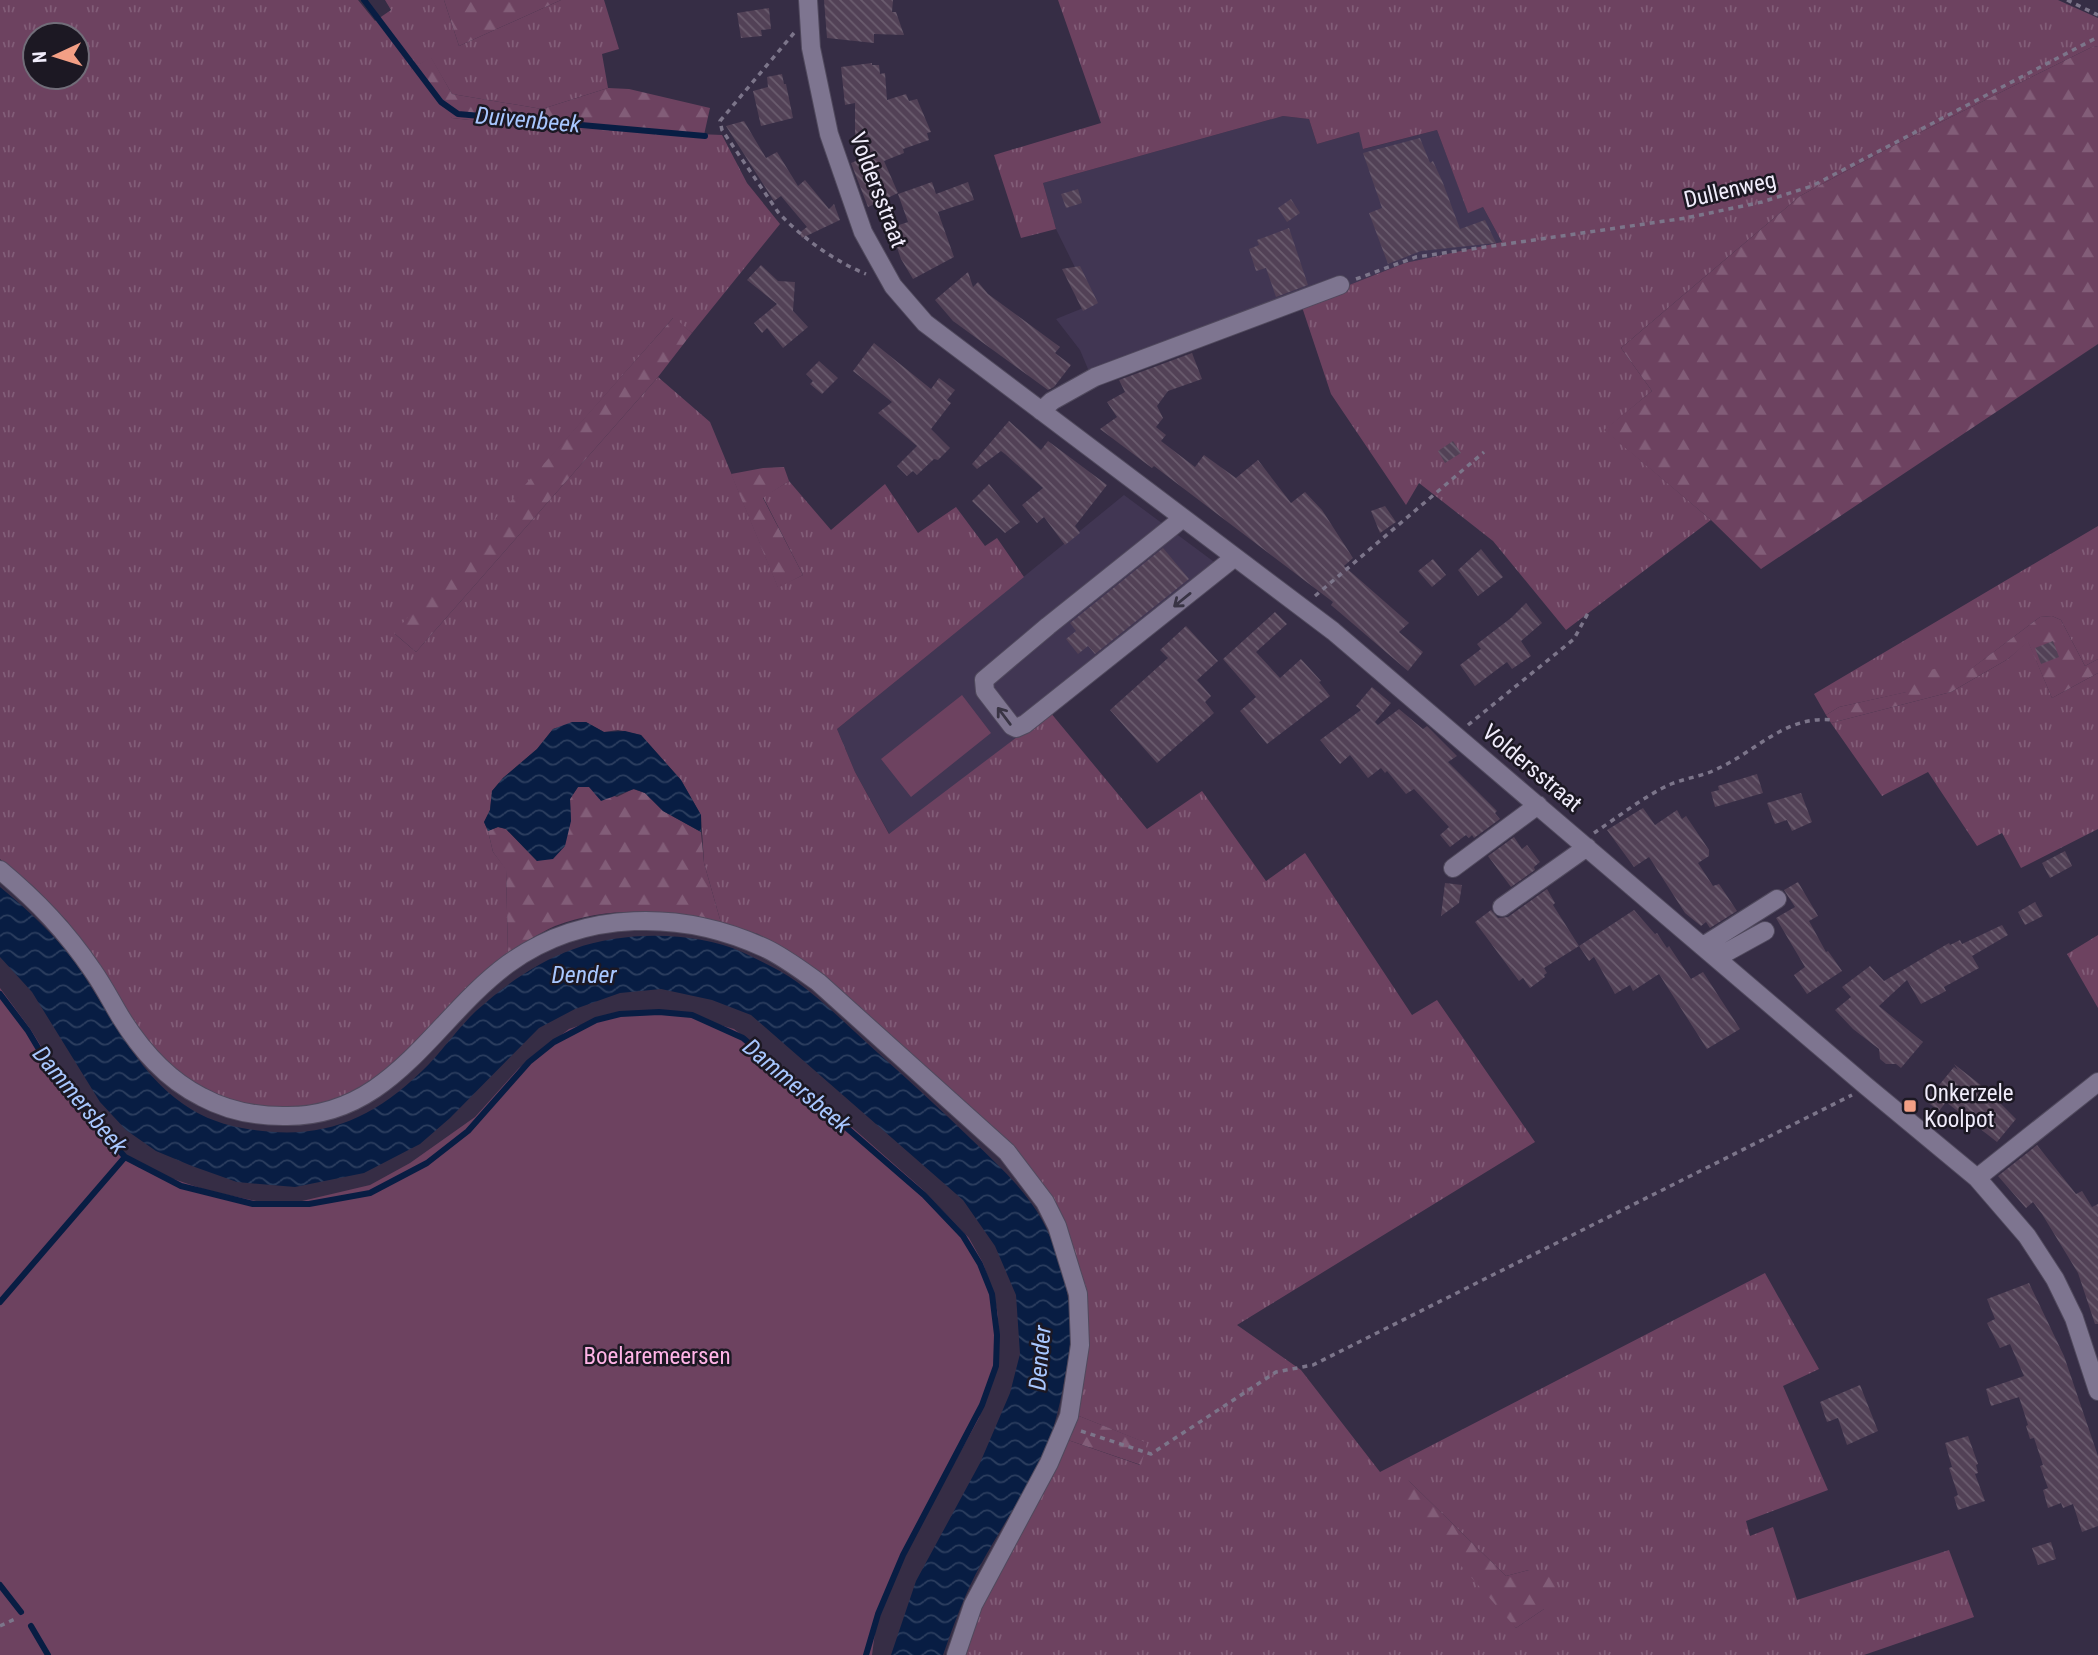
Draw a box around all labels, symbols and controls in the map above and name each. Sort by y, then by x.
north arrow [21,21,91,91]
text: N [28,51,51,64]
water label: Duivenbeek [474,101,582,139]
street label: Voldersstraat [844,128,912,252]
street label: Dullenweg [1681,166,1779,214]
one-way arrow [1173,592,1191,608]
one-way arrow [997,707,1011,726]
street label: Voldersstraat [1477,719,1587,817]
water label: Dender [551,961,617,989]
water label: Dammersbeek [737,1033,857,1139]
water label: Dammersbeek [27,1040,133,1160]
place label: Onkerzele Koolpot [1924,1080,2014,1133]
marker: Onkerzele Koolpot [1902,1098,1918,1114]
water label: Dender [1023,1323,1057,1392]
park label: Boelaremeersen [583,1343,731,1370]

